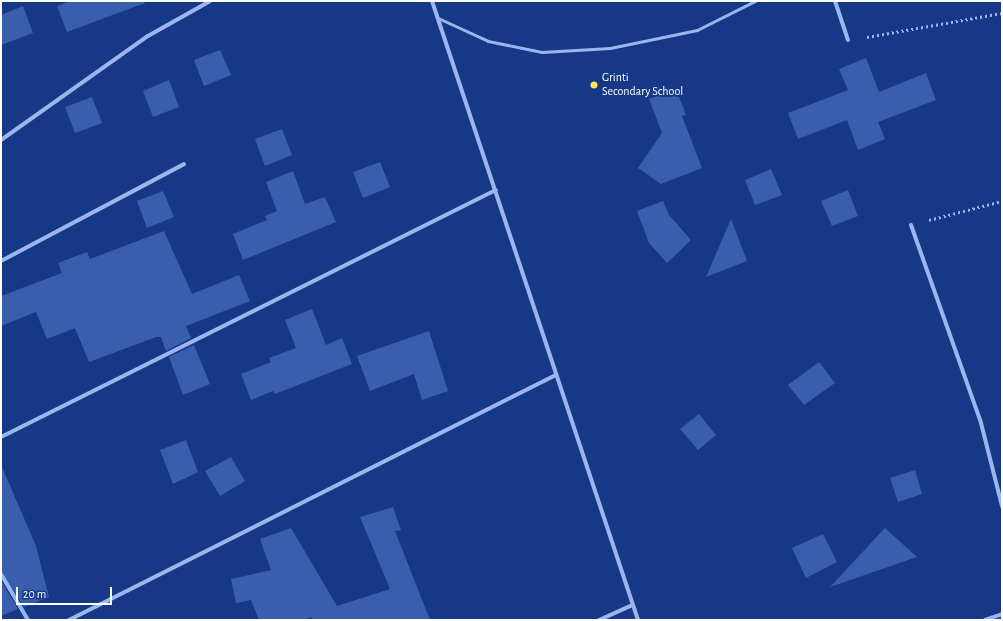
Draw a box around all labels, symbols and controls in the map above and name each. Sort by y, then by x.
place label: Grinti Secondary School [602,71,683,99]
marker: Grinti Secondary School [589,80,599,90]
scale bar [18,579,114,605]
text: 20 m [23,588,46,600]

